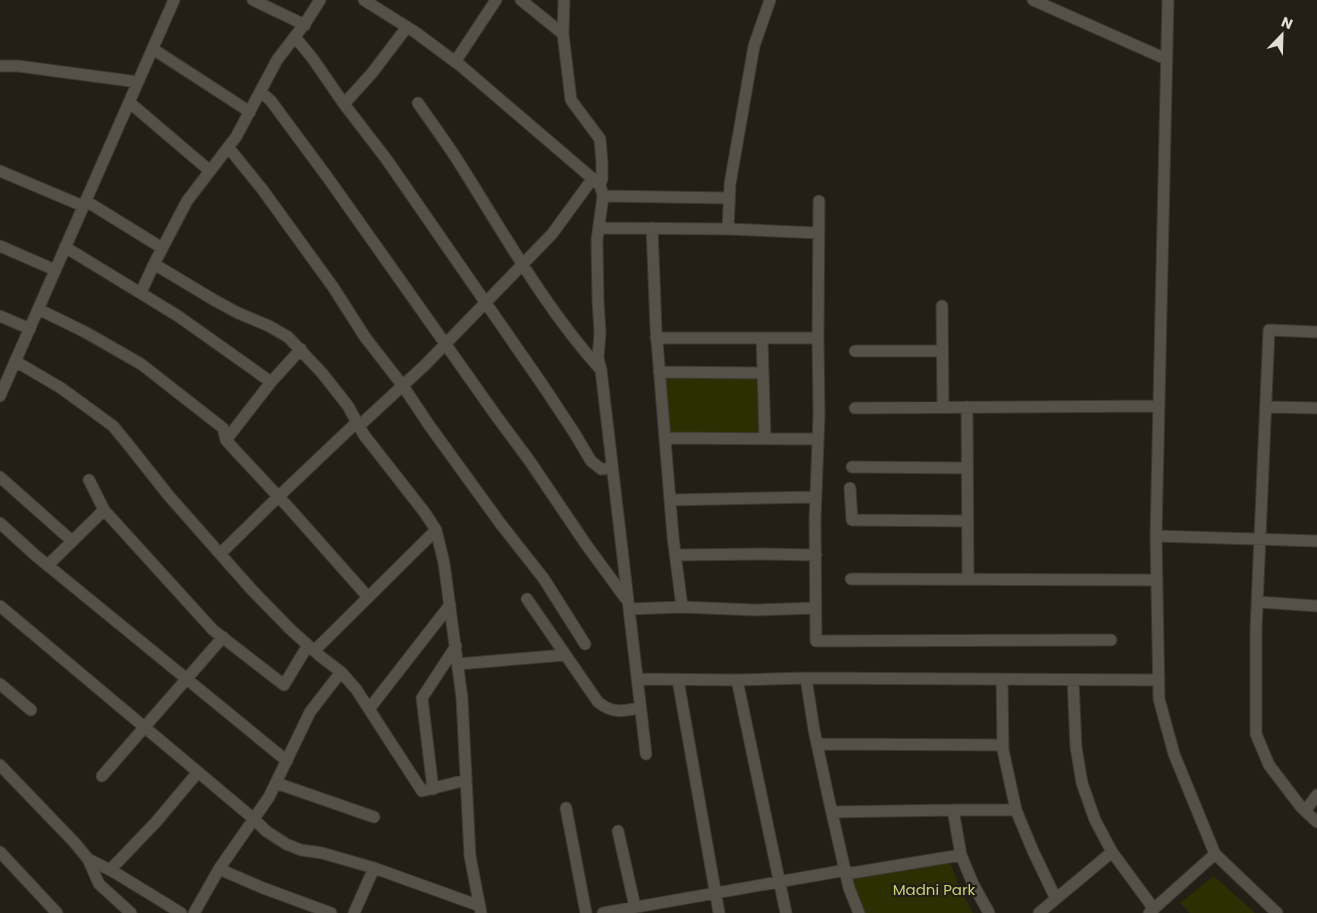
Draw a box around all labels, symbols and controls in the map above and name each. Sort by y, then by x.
north arrow [1257,10,1307,60]
text: N [1278,12,1296,34]
park label: Madni Park [893,879,976,900]

